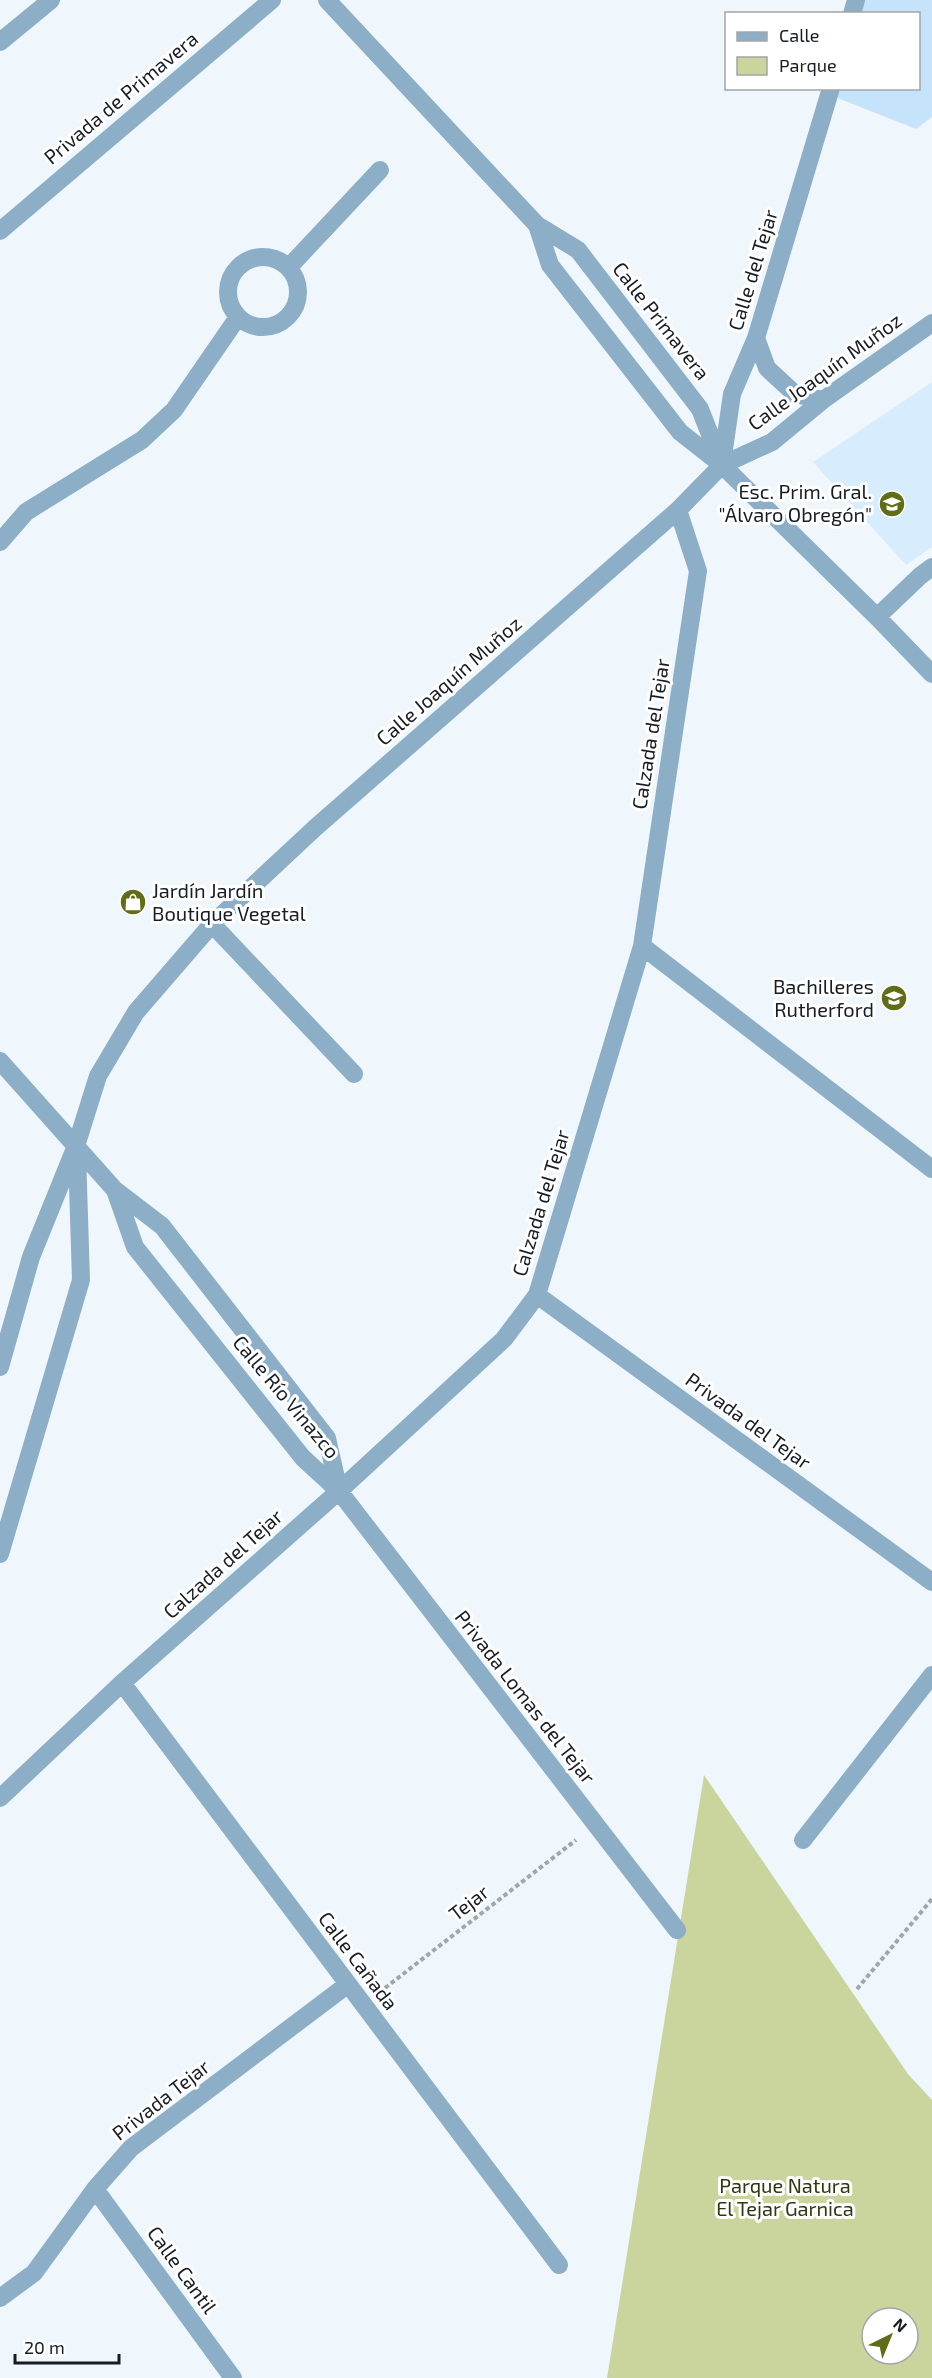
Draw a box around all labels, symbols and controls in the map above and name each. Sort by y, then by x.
legend [725,12,920,90]
text: Calle [779,24,820,46]
street label: Privada de Primavera [39,26,202,169]
text: Parque [779,54,837,76]
street label: Calle del Tejar [722,206,782,333]
street label: Calle Primavera [608,257,715,384]
street label: Calle Joaquín Muñoz [743,307,906,435]
place label: Esc. Prim. Gral. "Álvaro Obregón" [719,479,872,526]
school or university icon: Esc. Prim. Gral. "Álvaro Obregón" [877,489,907,519]
street label: Calle Joaquín Muñoz [371,611,526,750]
street label: Calzada del Tejar [626,657,674,811]
place label: Jardín Jardín Boutique Vegetal [152,878,306,925]
shop icon: Jardín Jardín Boutique Vegetal [118,887,148,917]
place label: Bachilleres Rutherford [773,974,874,1021]
school or university icon: Bachilleres Rutherford [879,983,909,1013]
street label: Calzada del Tejar [506,1126,574,1279]
street label: Calle Río Vinazco [228,1330,345,1463]
street label: Privada del Tejar [681,1367,816,1474]
street label: Calzada del Tejar [158,1503,287,1623]
street label: Privada Lomas del Tejar [451,1605,601,1788]
street label: Tejar [444,1879,493,1925]
street label: Calle Cañada [314,1906,404,2014]
street label: Privada Tejar [107,2054,214,2145]
park label: Parque Natura El Tejar Garnica [716,2173,854,2220]
street label: Calle Cantil [143,2221,223,2318]
north arrow [860,2306,920,2366]
text: N [890,2314,911,2336]
scale bar [15,2327,118,2365]
text: 20 m [24,2336,65,2358]

